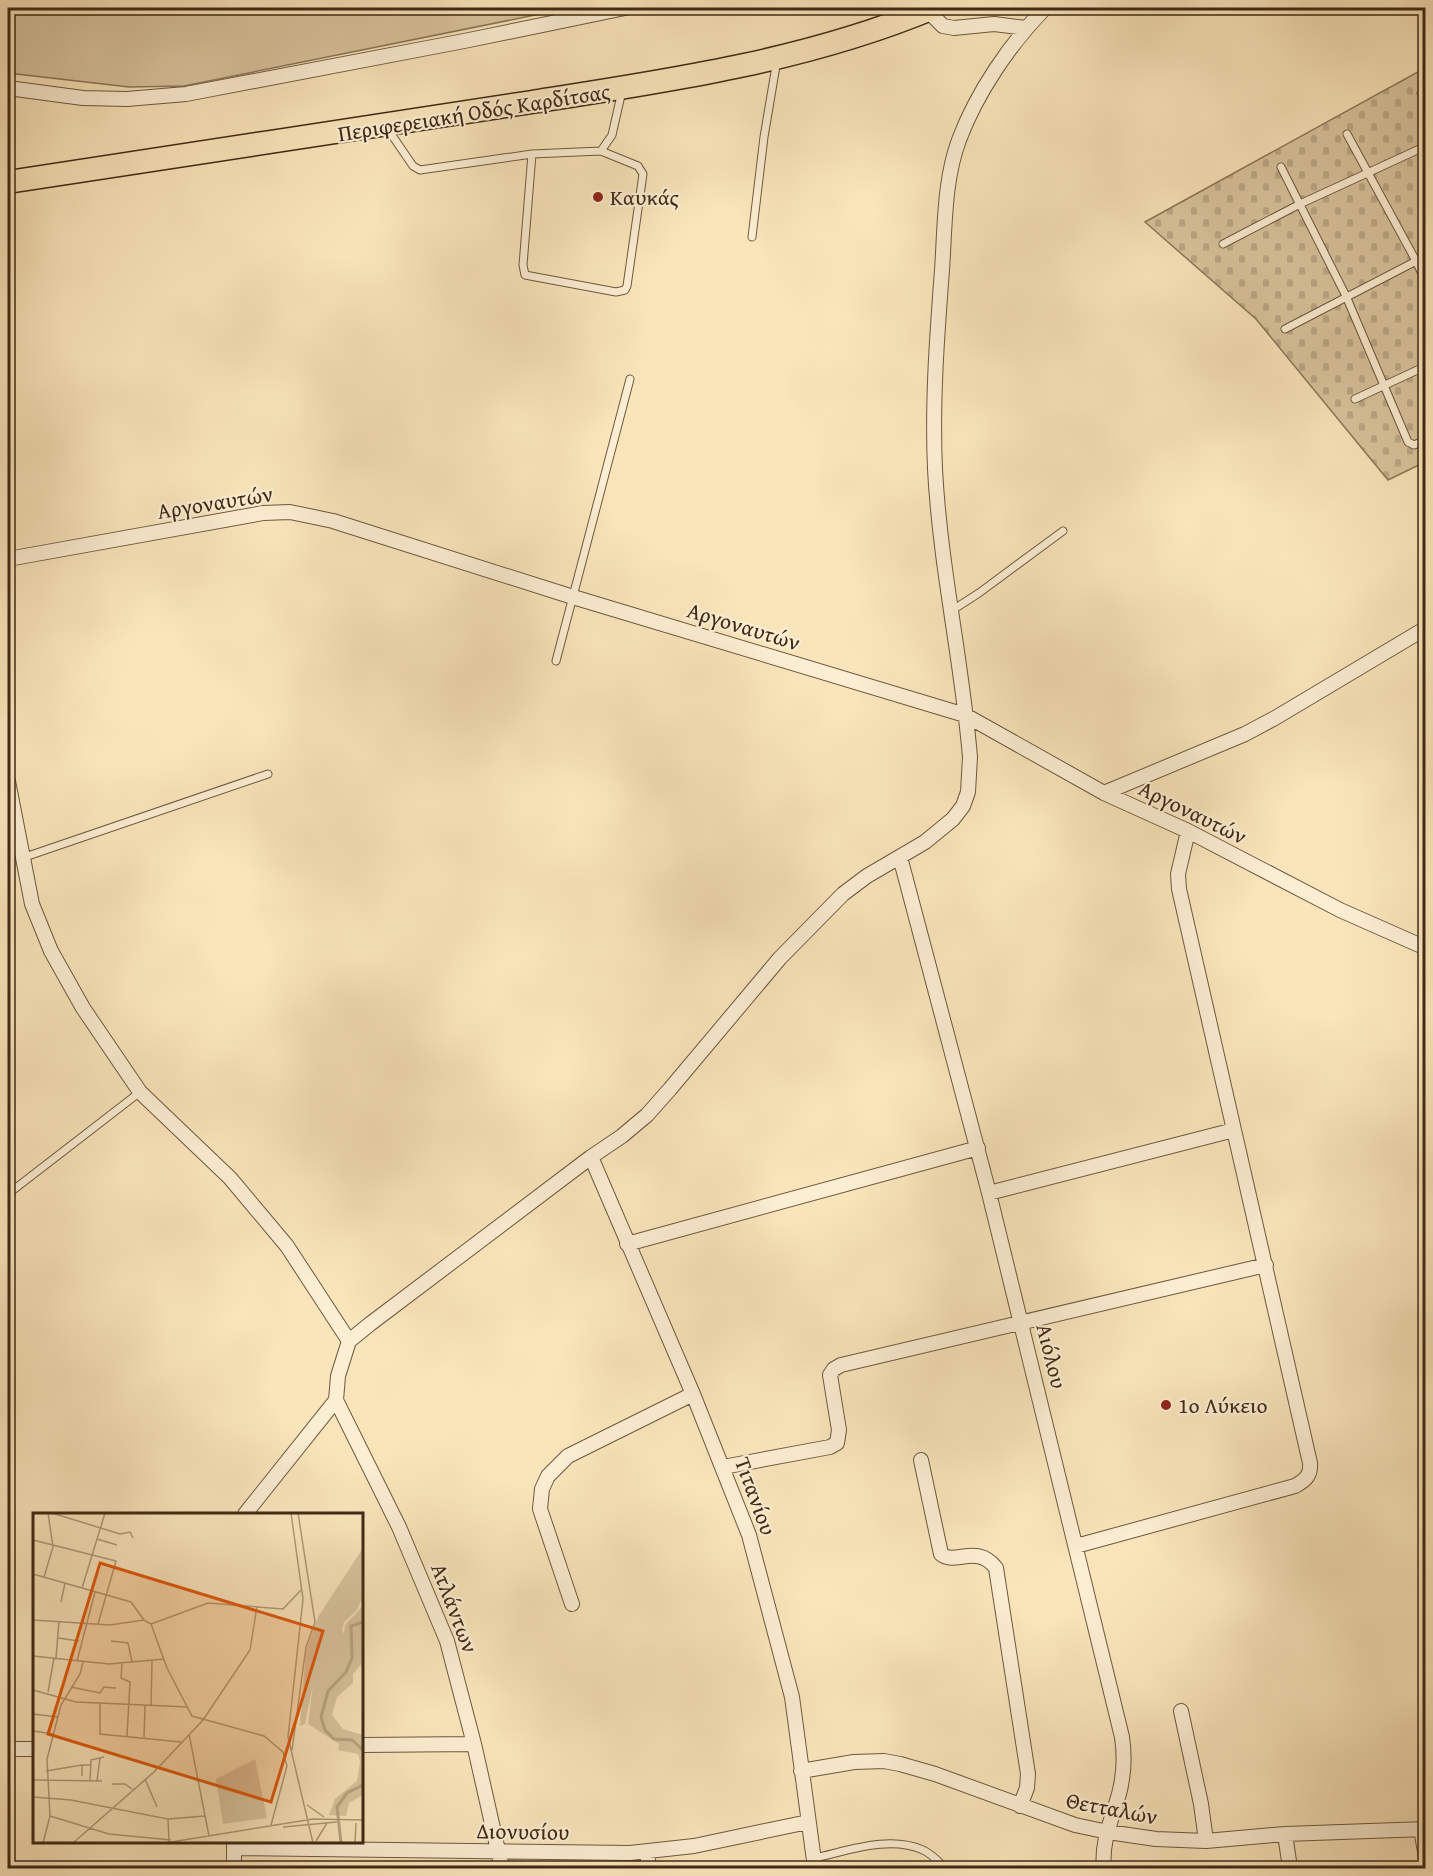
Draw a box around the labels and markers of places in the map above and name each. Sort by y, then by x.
place label: Καυκάς [610,181,680,213]
marker: Καυκάς [591,190,605,204]
place label: 1ο Λύκειο [1178,1389,1268,1421]
marker: 1ο Λύκειο [1159,1398,1173,1412]

